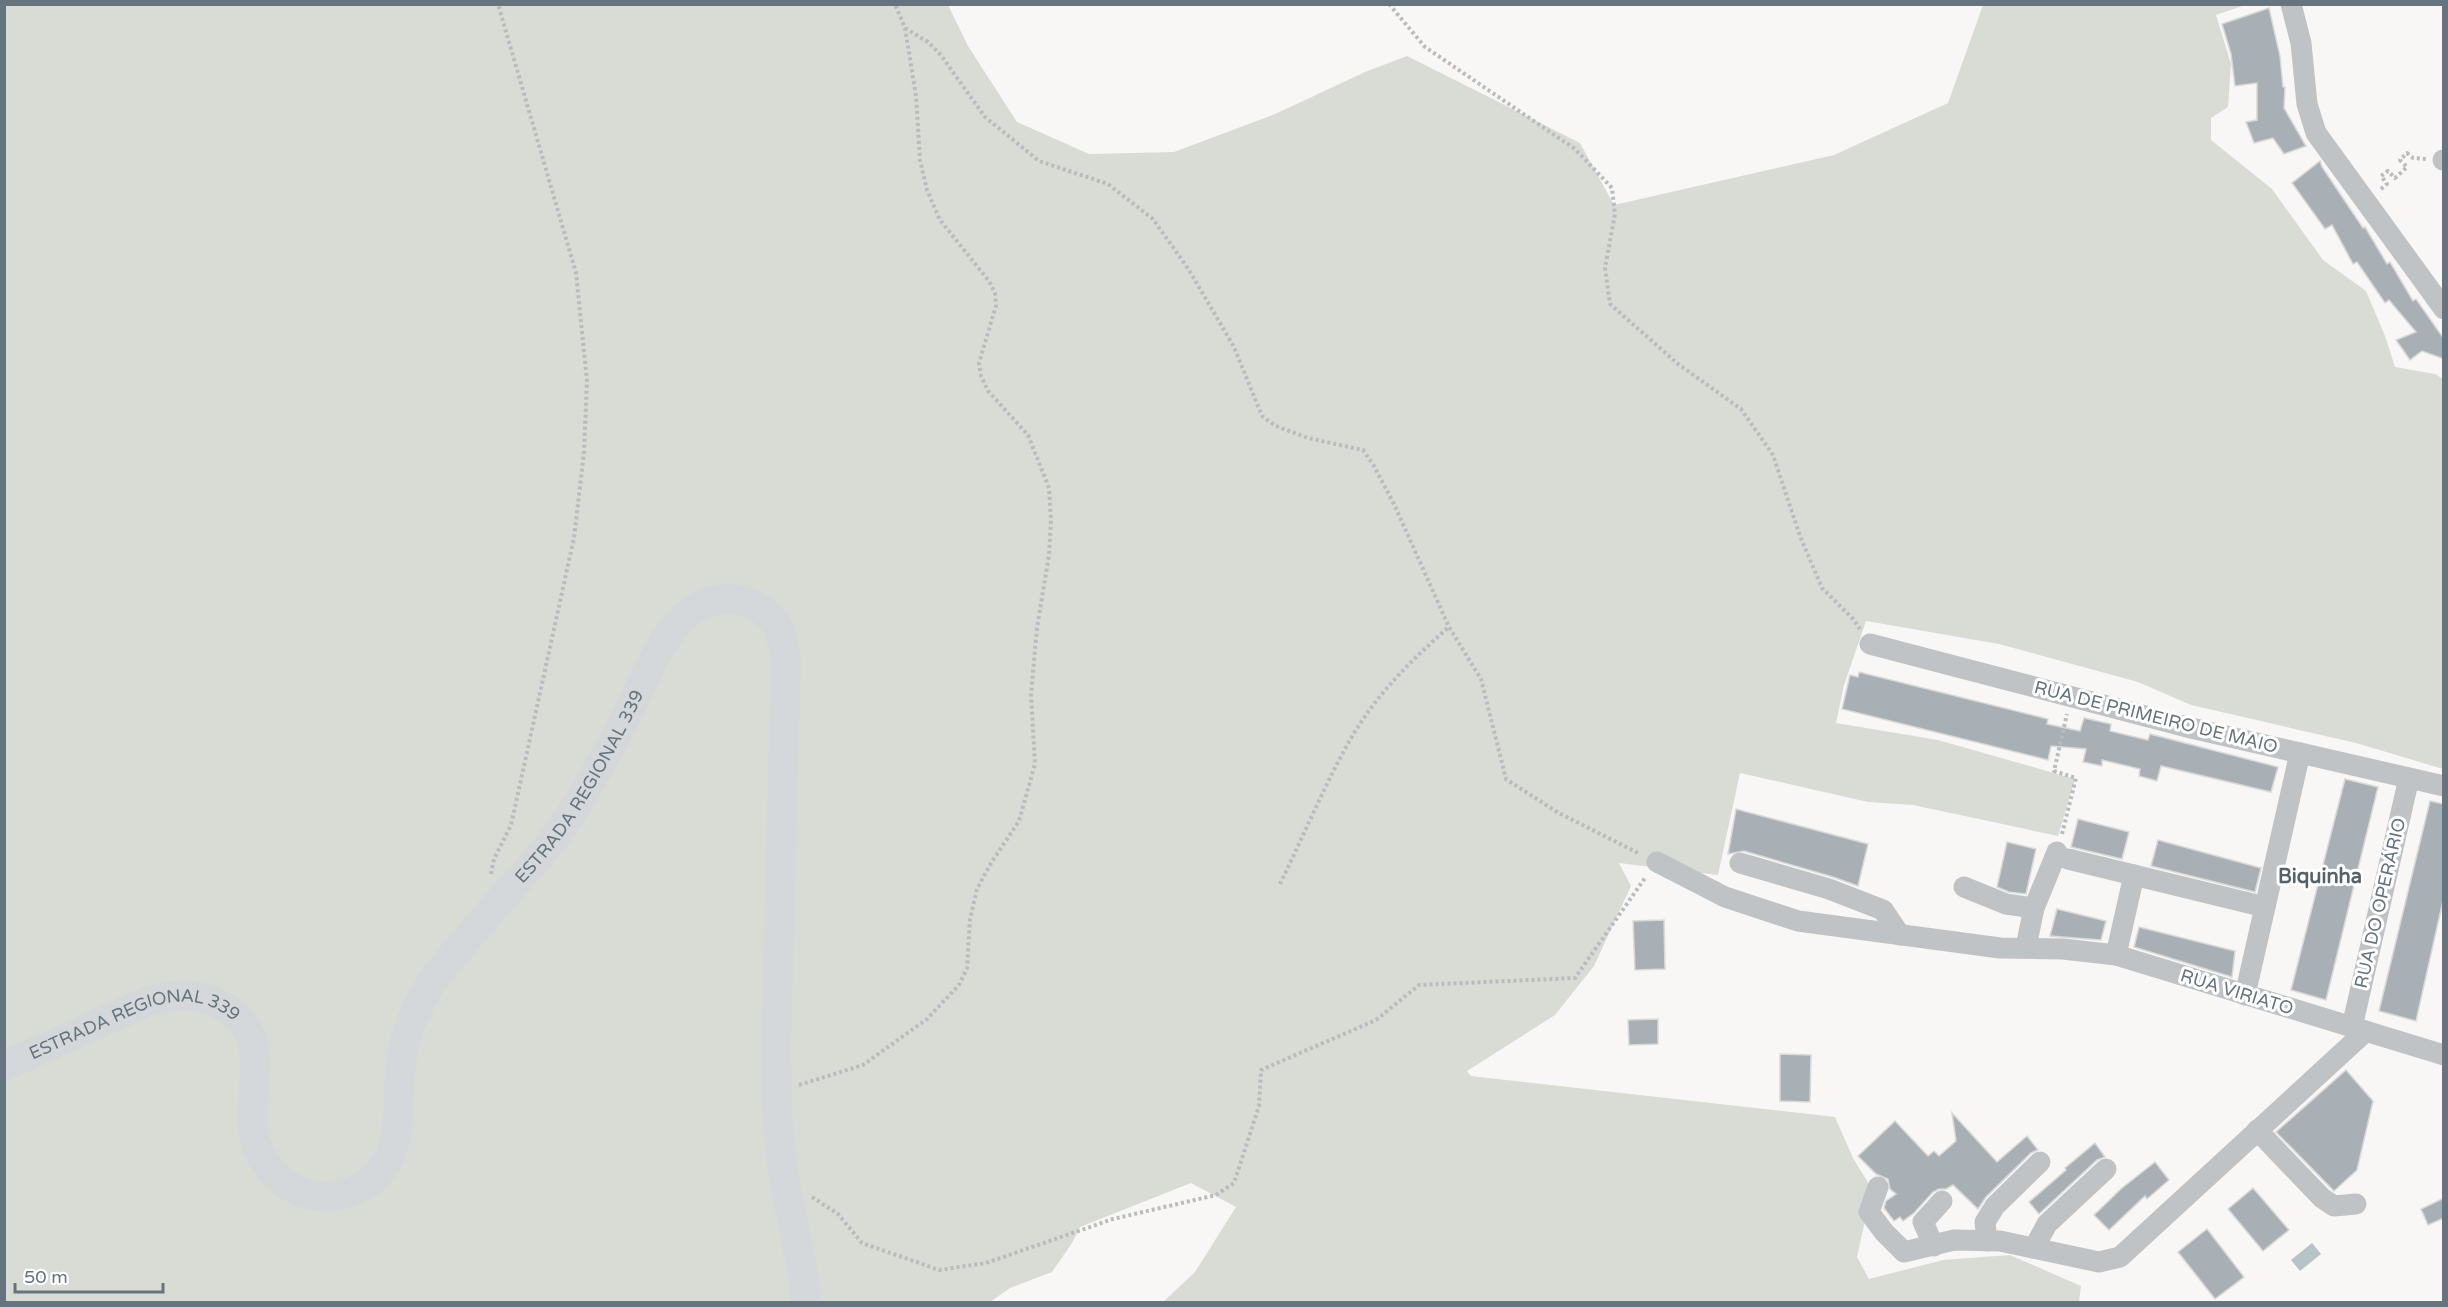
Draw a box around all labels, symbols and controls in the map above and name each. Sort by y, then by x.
street label: RUA DE PRIMEIRO DE MAIO [2032,676,2280,758]
street label: ESTRADA REGIONAL 339 [510,686,648,888]
street label: RUA DO OPERÁRIO [2350,816,2410,990]
district label: Biquinha [2278,865,2362,889]
street label: RUA VIRIATO [2178,964,2296,1020]
street label: ESTRADA REGIONAL 339 [25,984,245,1064]
scale bar [15,1256,164,1294]
text: 50 m [24,1266,68,1288]

